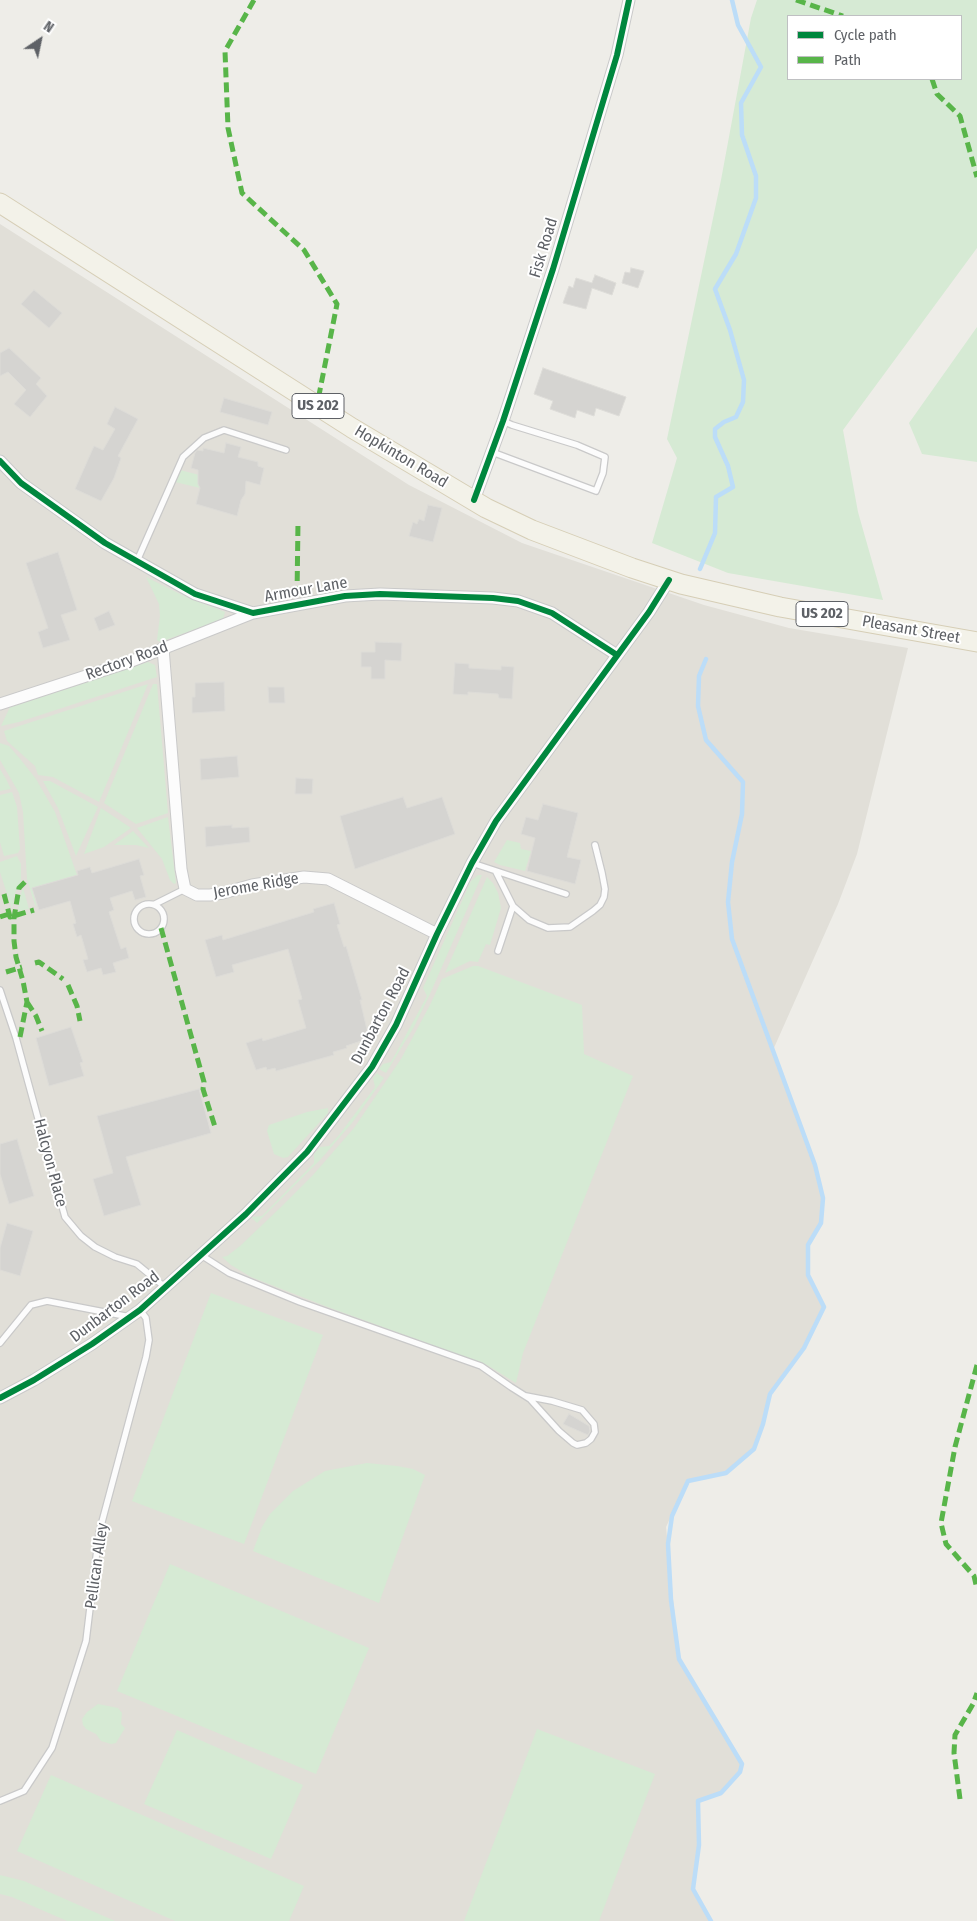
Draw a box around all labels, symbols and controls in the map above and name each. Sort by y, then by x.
north arrow [15,15,65,65]
legend [787,15,962,80]
text: N [40,18,57,37]
text: Cycle path [834,26,897,44]
text: Path [834,51,861,69]
street label: Fisk Road [526,216,562,280]
road number: US 202 [292,394,344,418]
street label: Hopkinton Road [351,422,451,492]
street label: Armour Lane [263,573,349,607]
road number: US 202 [796,602,848,626]
street label: Pleasant Street [861,612,961,648]
street label: Rectory Road [83,637,171,685]
street label: Jerome Ridge [212,869,300,903]
street label: Dunbarton Road [347,964,415,1068]
street label: Halcyon Place [29,1117,71,1209]
street label: Dunbarton Road [67,1267,163,1347]
street label: Pellican Alley [81,1522,113,1610]

